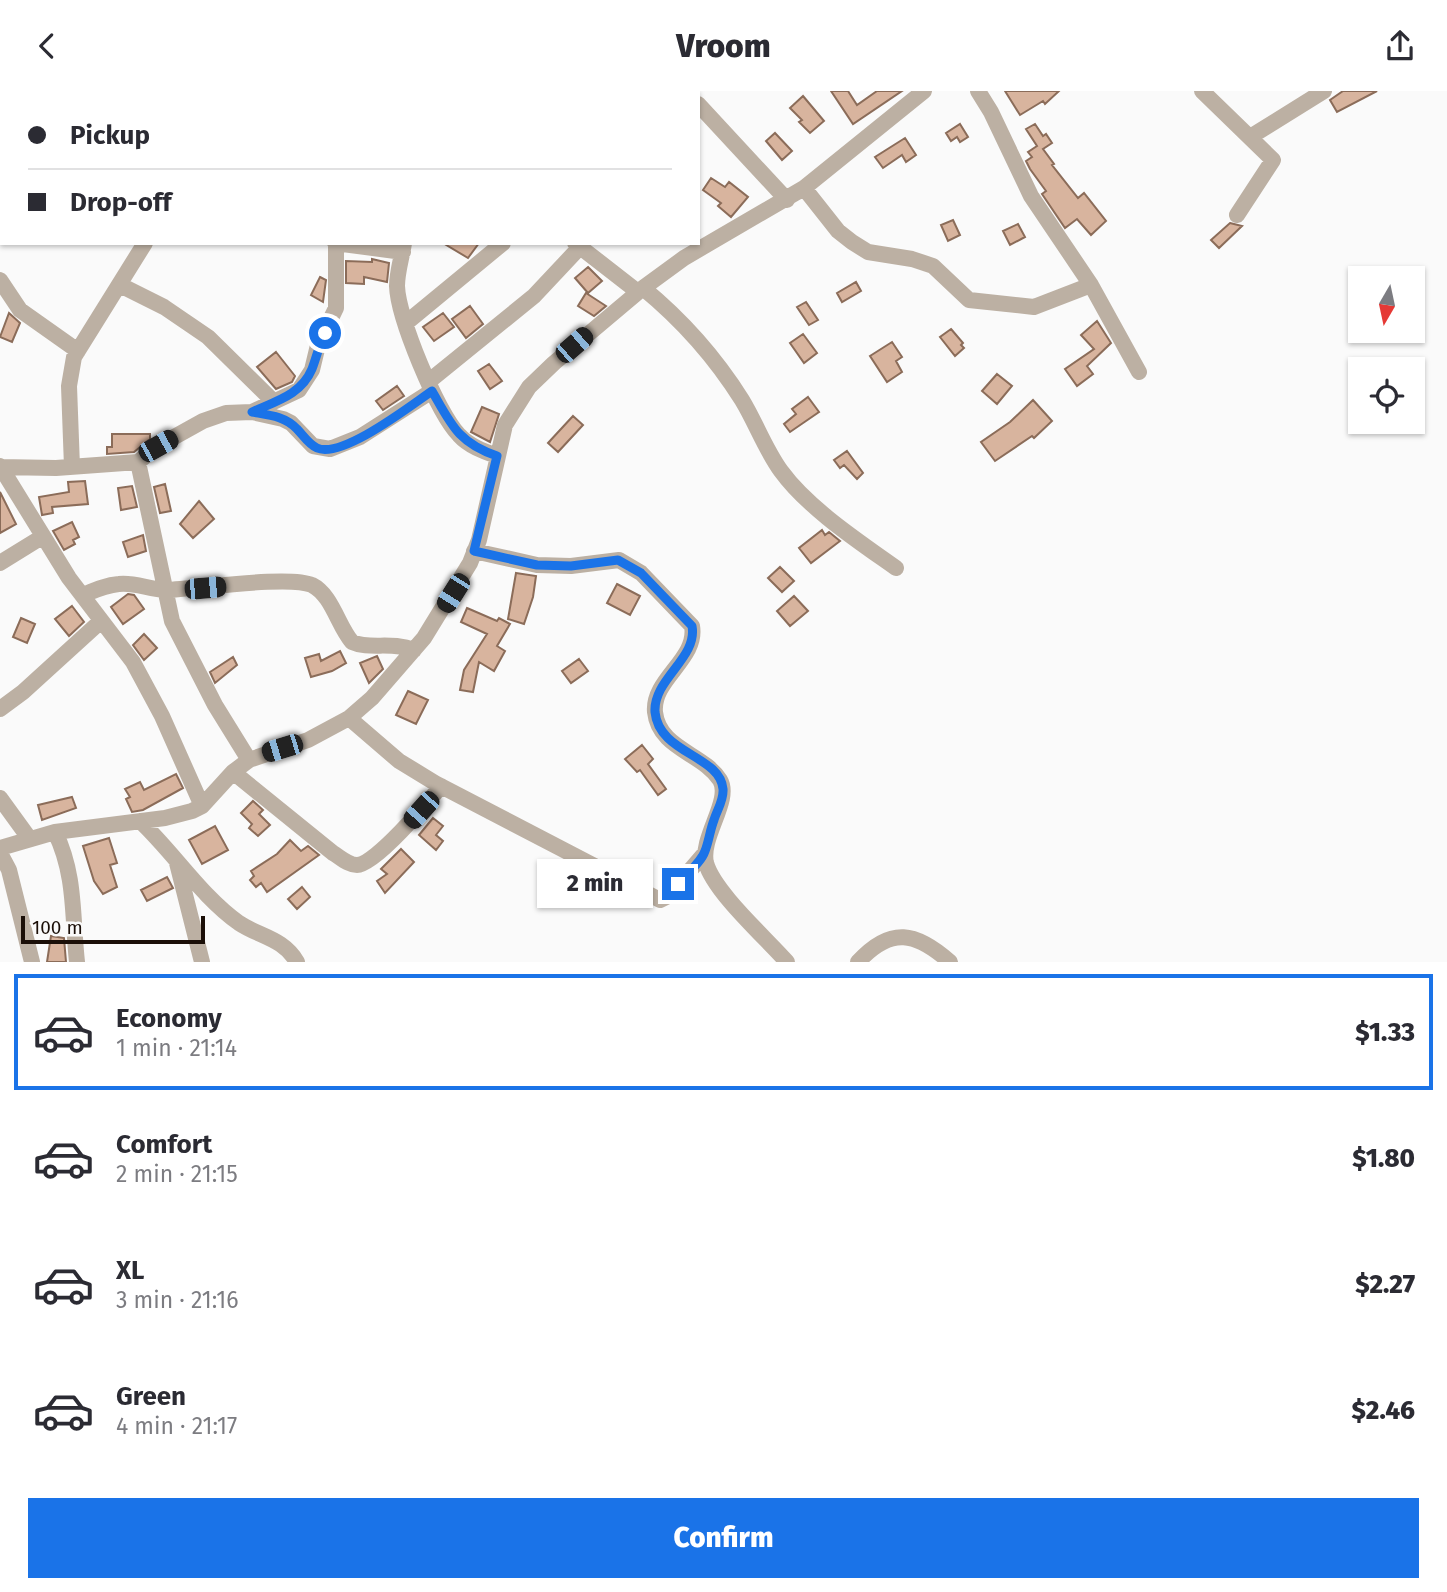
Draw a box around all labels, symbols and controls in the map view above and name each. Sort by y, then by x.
icon: back [28,27,66,65]
text: Vroom [676,27,771,65]
icon: share [1381,27,1419,65]
text: Pickup [70,120,150,151]
text: Drop-off [70,187,172,218]
north arrow [1348,266,1424,343]
map controls [1348,266,1425,434]
route start [309,317,341,349]
car [552,323,597,367]
button: locate [1348,357,1425,434]
car [135,427,182,465]
car [433,570,474,616]
car [184,576,227,600]
car [259,732,306,764]
car [400,787,443,833]
callout: 2 min [538,859,654,909]
route end [662,868,694,900]
text: 2 min [567,869,623,897]
scale bar [21,913,205,945]
text: 100 m [32,916,83,939]
icon: car [32,1001,95,1064]
text: Economy [116,1003,222,1034]
text: $1.33 [1355,1017,1415,1048]
text: 1 min · 21:14 [116,1034,237,1062]
icon: car [32,1127,95,1190]
text: Comfort [116,1129,212,1160]
text: $1.80 [1352,1143,1415,1174]
text: 2 min · 21:15 [116,1160,238,1188]
icon: car [32,1253,95,1316]
text: XL [116,1255,144,1286]
text: $2.27 [1355,1269,1415,1300]
text: 3 min · 21:16 [116,1286,239,1314]
icon: car [32,1379,95,1442]
text: Green [116,1381,186,1412]
text: $2.46 [1352,1395,1415,1426]
text: 4 min · 21:17 [116,1412,237,1440]
button: Confirm [28,1498,1419,1578]

